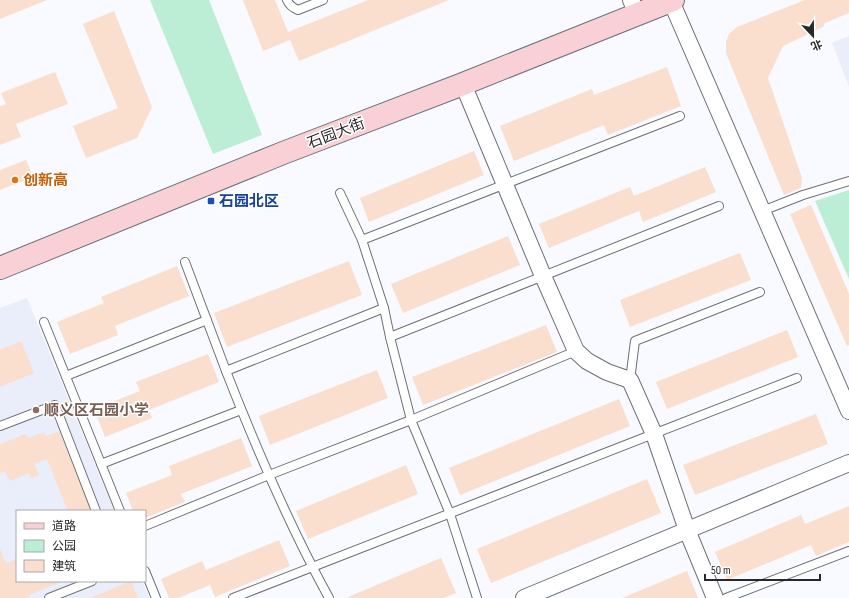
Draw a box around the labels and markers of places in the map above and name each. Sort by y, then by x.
place label: 创新高 [23,171,68,190]
marker: 创新高 [10,175,20,185]
place label: 石园北区 [219,192,279,211]
marker: 石园北区 [206,196,216,206]
place label: 顺义区石园小学 [44,401,149,420]
marker: 顺义区石园小学 [31,405,41,415]

